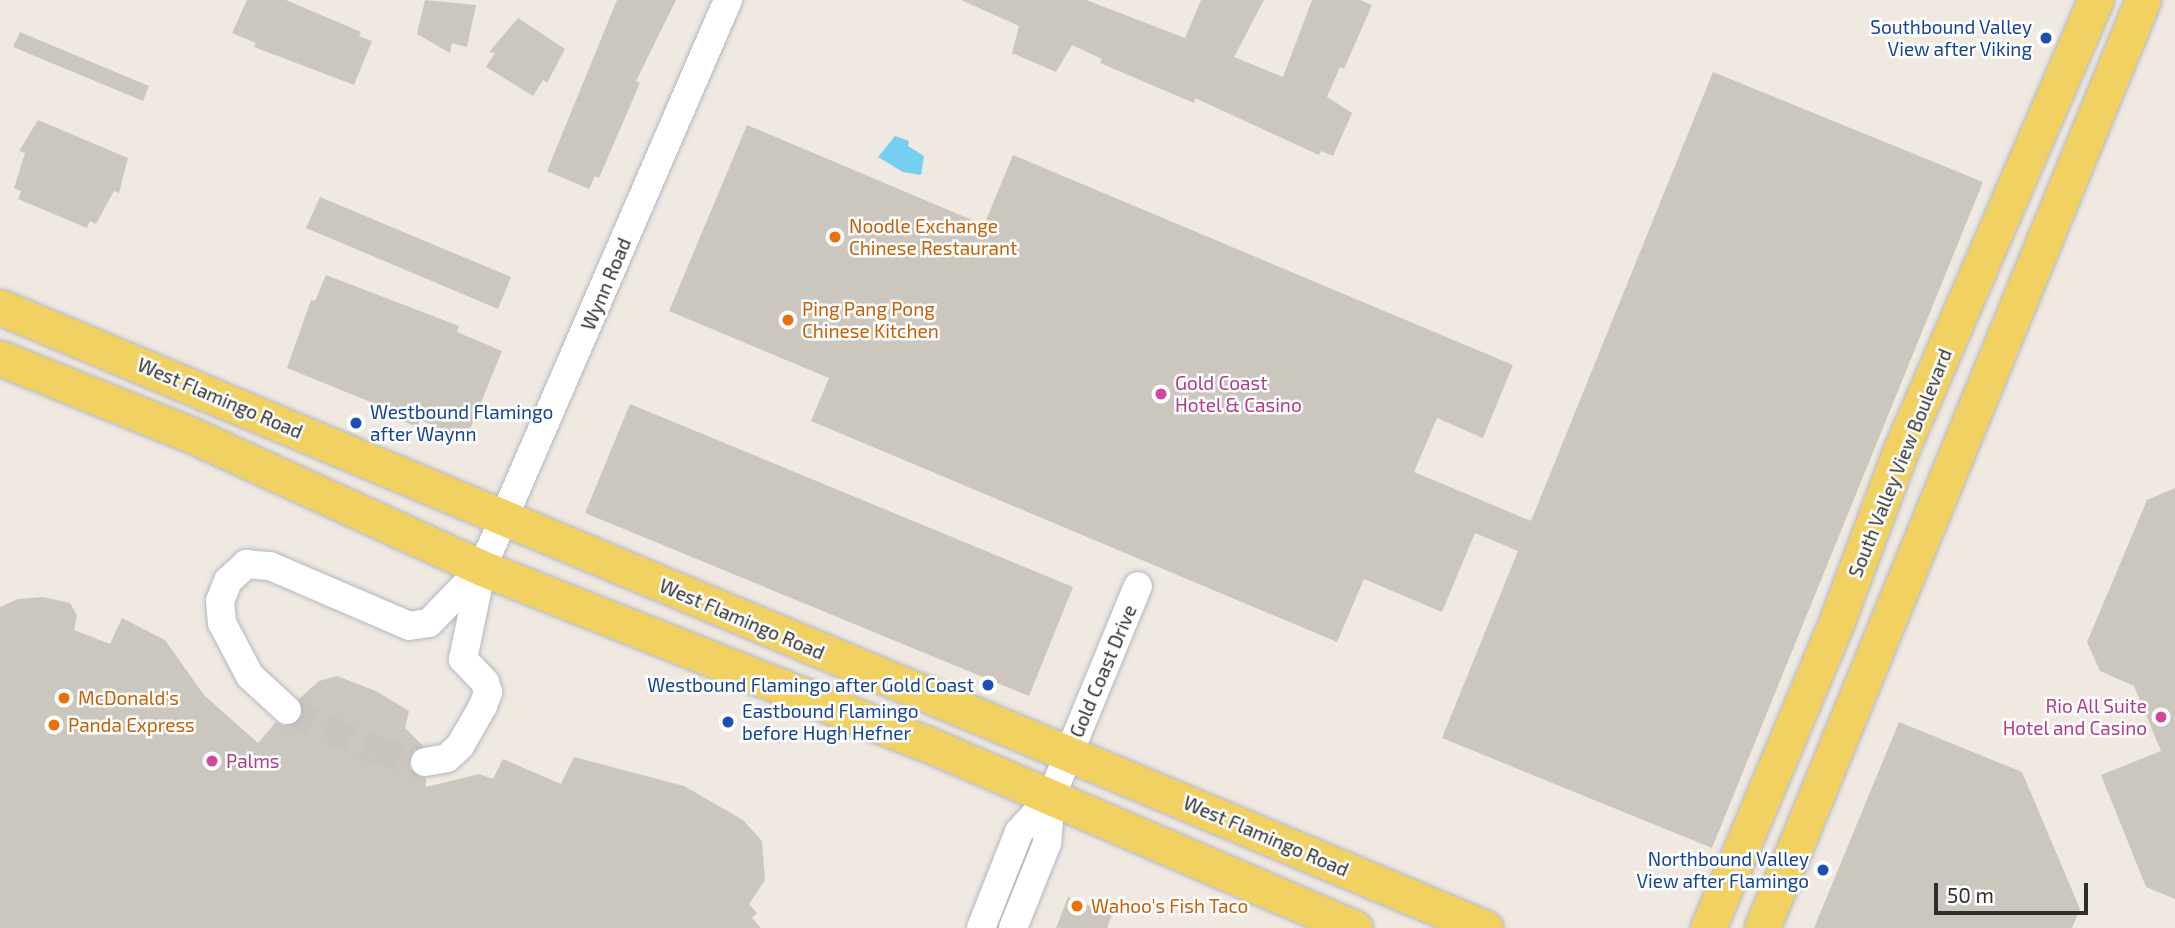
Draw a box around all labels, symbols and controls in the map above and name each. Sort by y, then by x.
place label: Southbound Valley View after Viking [1870,16,2032,60]
marker: Southbound Valley View after Viking [2038,30,2054,46]
place label: Noodle Exchange Chinese Restaurant [849,215,1017,259]
marker: Noodle Exchange Chinese Restaurant [827,229,843,245]
street label: Wynn Road [576,234,636,334]
place label: Ping Pang Pong Chinese Kitchen [802,298,939,342]
marker: Ping Pang Pong Chinese Kitchen [780,312,796,328]
street label: South Valley View Boulevard [1843,345,1957,581]
street label: West Flamingo Road [134,353,306,443]
place label: Gold Coast Hotel & Casino [1175,372,1302,416]
marker: Gold Coast Hotel & Casino [1153,386,1169,402]
place label: Westbound Flamingo after Waynn [370,401,553,445]
marker: Westbound Flamingo after Waynn [348,415,364,431]
street label: West Flamingo Road [656,574,828,664]
street label: Gold Coast Drive [1065,601,1141,741]
place label: Westbound Flamingo after Gold Coast [647,674,974,696]
marker: Westbound Flamingo after Gold Coast [980,677,996,693]
place label: McDonald's [78,687,179,709]
marker: McDonald's [56,690,72,706]
place label: Rio All Suite Hotel and Casino [2002,695,2147,739]
place label: Eastbound Flamingo before Hugh Hefner [742,700,919,744]
marker: Rio All Suite Hotel and Casino [2153,709,2169,725]
place label: Panda Express [68,714,195,736]
marker: Eastbound Flamingo before Hugh Hefner [720,714,736,730]
marker: Panda Express [46,717,62,733]
place label: Palms [226,750,280,772]
marker: Palms [204,753,220,769]
street label: West Flamingo Road [1180,791,1352,881]
place label: Northbound Valley View after Flamingo [1636,848,1809,892]
marker: Northbound Valley View after Flamingo [1815,862,1831,878]
scale bar [1937,869,2091,913]
text: 50 m [1947,882,1994,907]
place label: Wahoo's Fish Taco [1091,895,1249,917]
marker: Wahoo's Fish Taco [1069,898,1085,914]

